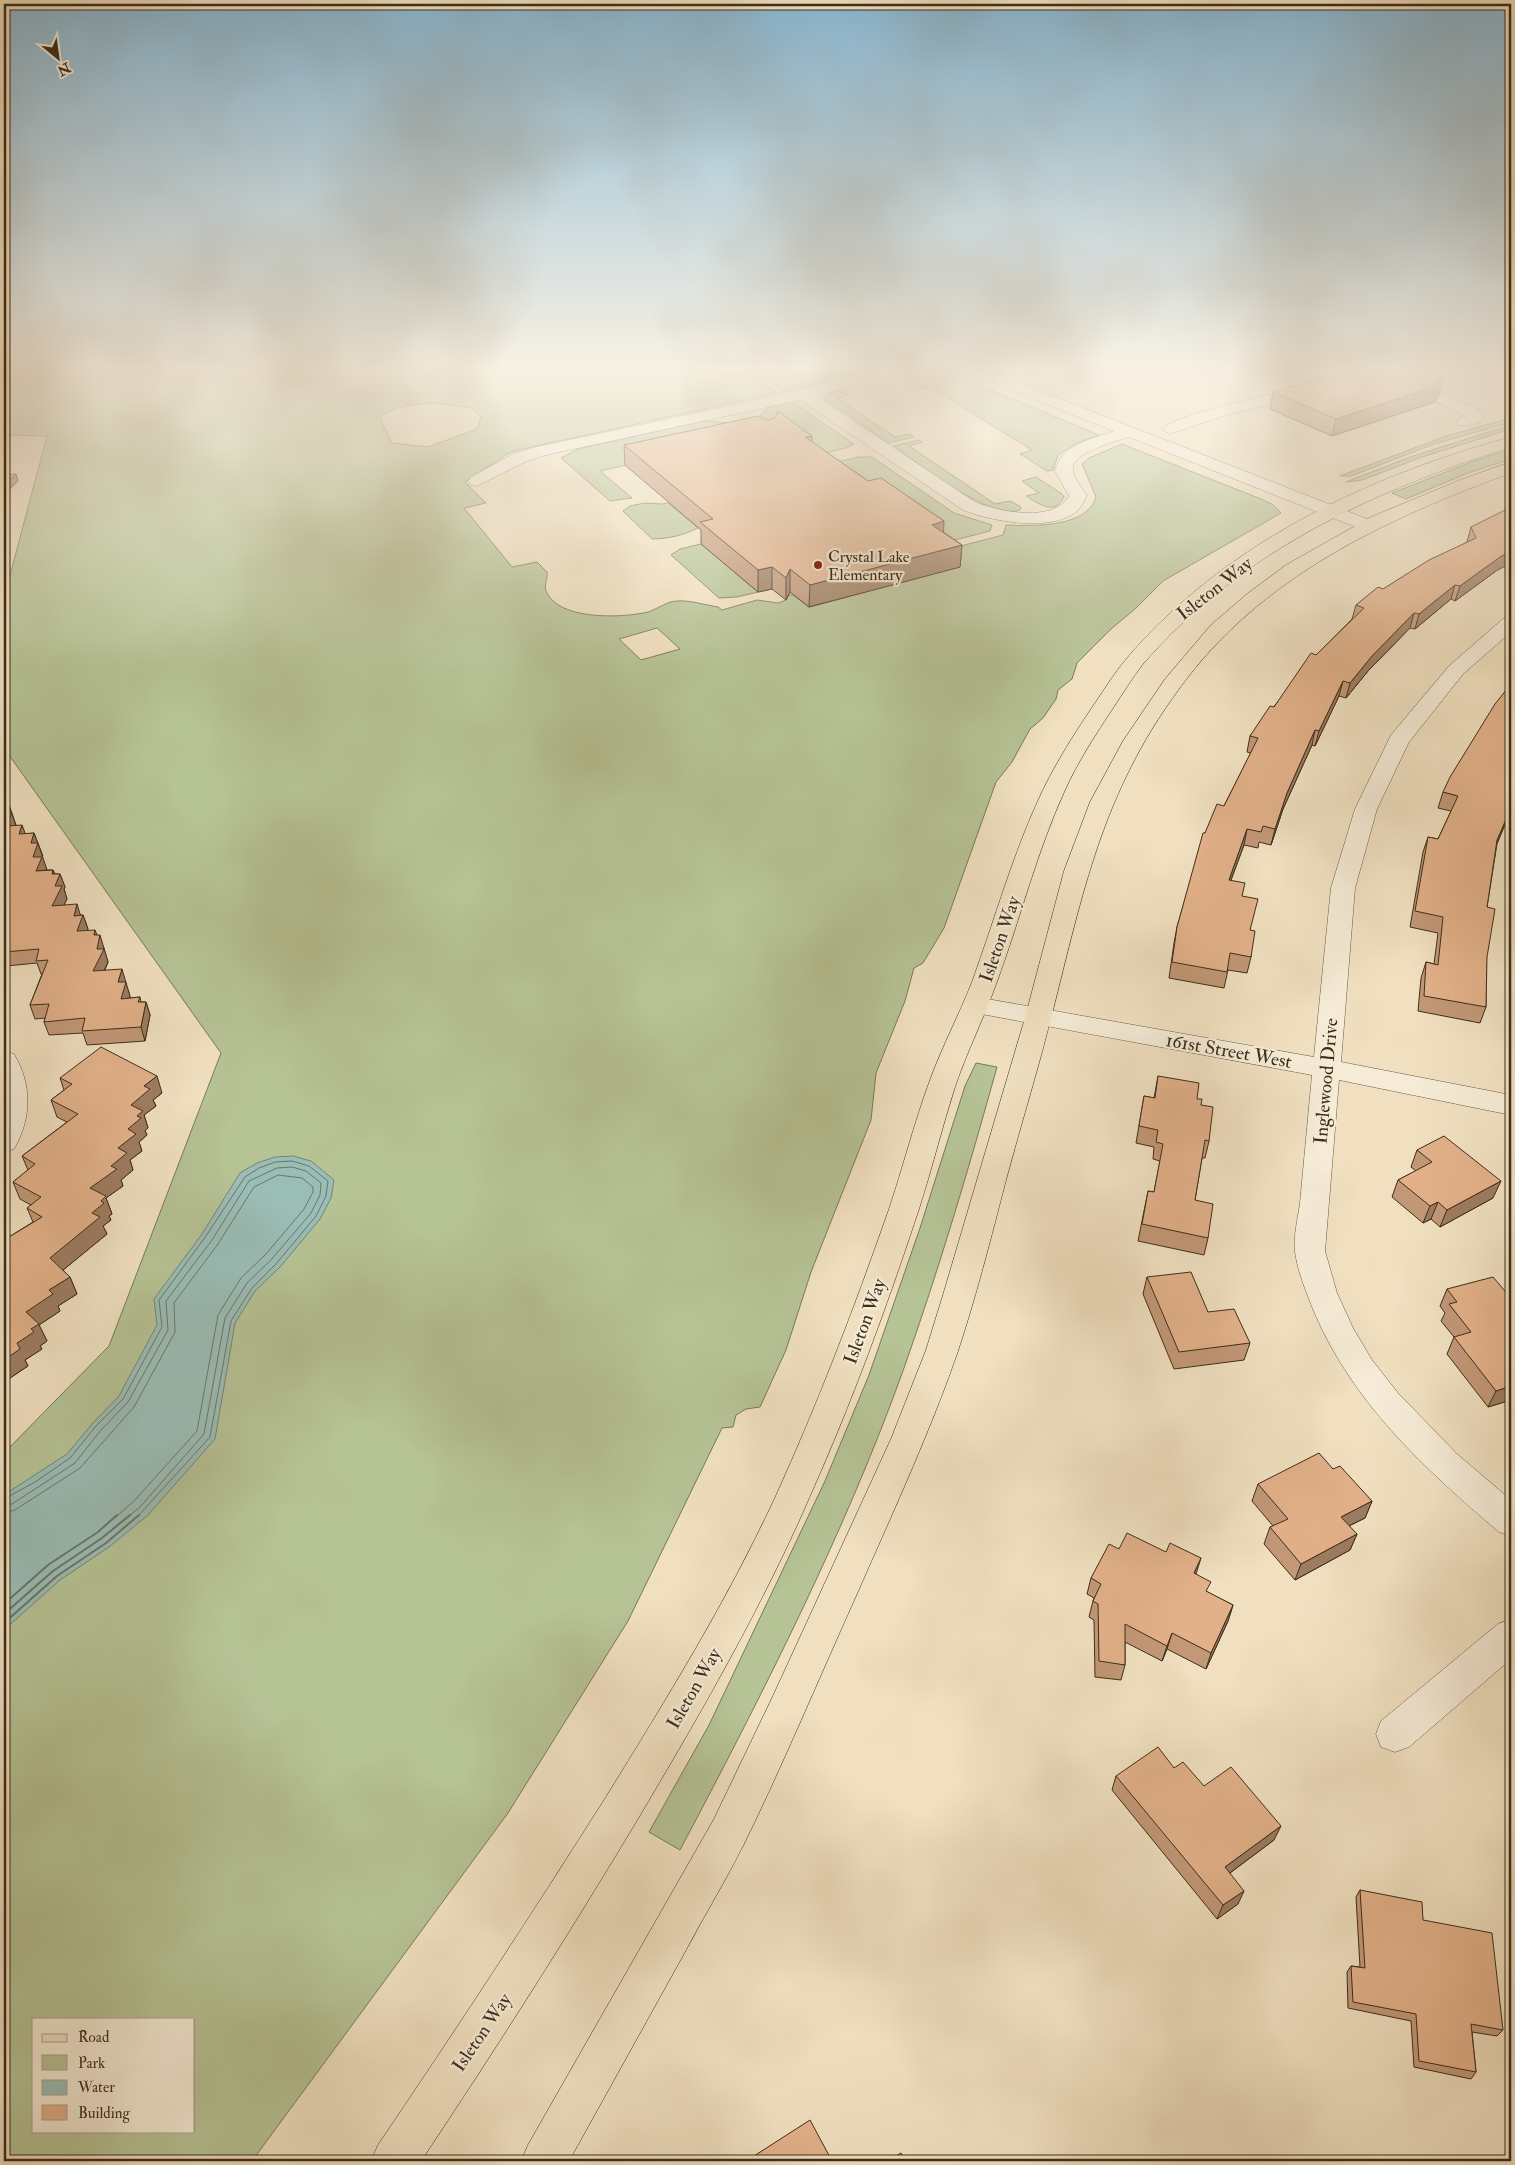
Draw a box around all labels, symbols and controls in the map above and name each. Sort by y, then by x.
north arrow [32,32,82,82]
text: N [54,58,75,80]
place label: Crystal Lake Elementary [828,547,910,585]
street label: Isleton Way [1172,551,1258,626]
marker: Crystal Lake Elementary [812,559,824,571]
street label: Isleton Way [974,892,1026,986]
street label: Inglewood Drive [1309,1017,1343,1145]
street label: 161st Street West [1164,1028,1294,1074]
street label: Isleton Way [838,1275,892,1368]
street label: Isleton Way [661,1643,727,1733]
street label: Isleton Way [447,1988,517,2076]
legend [32,2018,195,2132]
text: Road [78,2028,110,2047]
text: Park [78,2054,105,2073]
text: Water [77,2078,115,2097]
text: Building [78,2104,130,2123]

